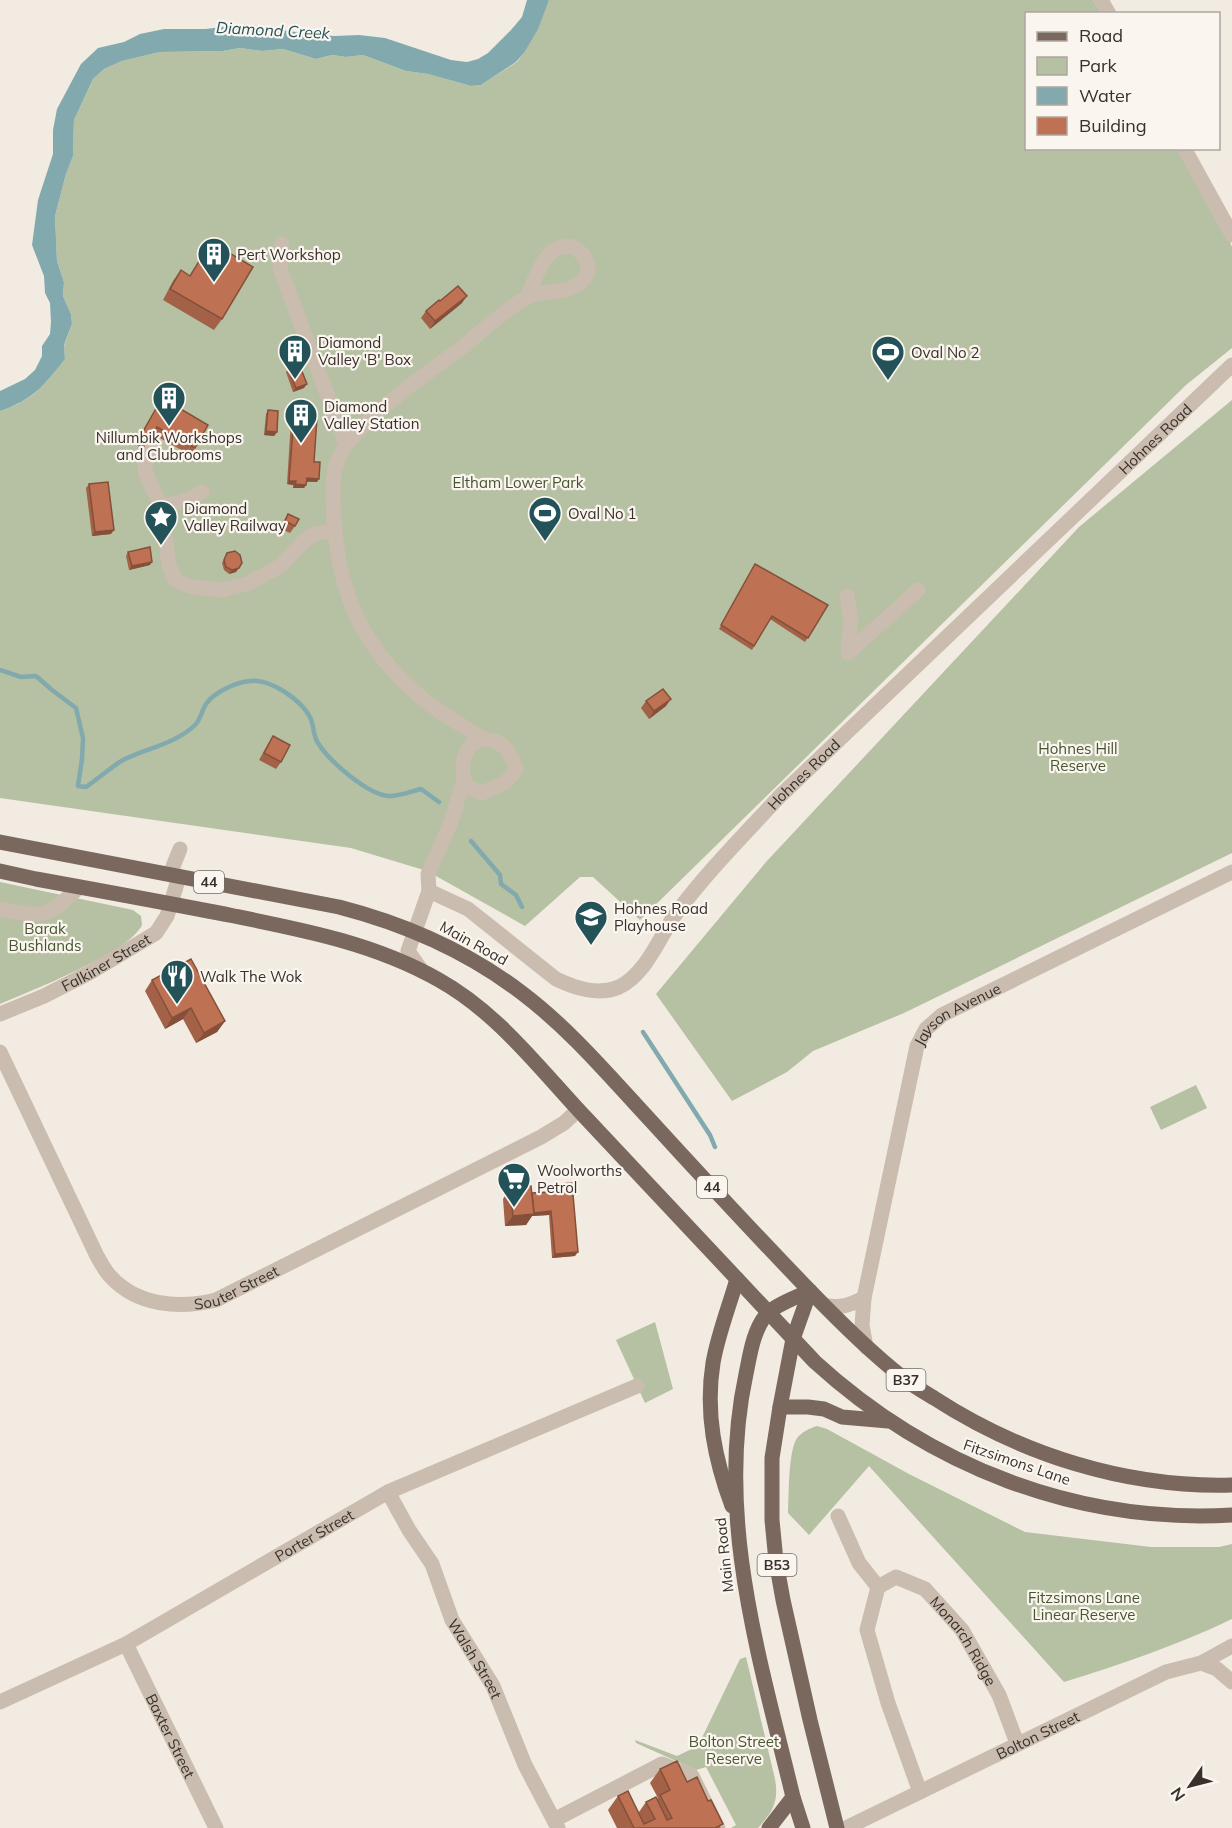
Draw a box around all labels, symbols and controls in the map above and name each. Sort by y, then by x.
legend [1025,12,1220,150]
water label: Diamond Creek [216,17,331,43]
text: Road [1079,24,1123,47]
text: Park [1079,54,1118,77]
text: Water [1079,84,1132,107]
text: Building [1079,114,1147,137]
building icon: Pert Workshop [196,236,232,283]
place label: Pert Workshop [237,245,341,264]
building icon: Diamond Valley 'B' Box [277,333,313,380]
place label: Diamond Valley 'B' Box [318,333,411,369]
sports icon: Oval No 2 [870,334,906,381]
place label: Oval No 2 [911,343,980,362]
building icon: Nillumbik Workshops and Clubrooms [151,380,187,427]
building icon: Diamond Valley Station [283,397,319,444]
place label: Diamond Valley Station [324,397,419,433]
street label: Hohnes Road [1114,399,1195,478]
place label: Nillumbik Workshops and Clubrooms [96,428,242,464]
park label: Eltham Lower Park [452,473,584,492]
sports icon: Oval No 1 [527,495,563,542]
place icon: Diamond Valley Railway [143,499,179,546]
place label: Diamond Valley Railway [184,499,286,535]
place label: Oval No 1 [568,504,637,523]
street label: Hohnes Road [763,735,844,813]
park label: Hohnes Hill Reserve [1038,739,1118,775]
road number: 44 [194,871,224,893]
school or university icon: Hohnes Road Playhouse [573,899,609,946]
place label: Hohnes Road Playhouse [614,899,708,935]
street label: Main Road [437,917,511,969]
park label: Barak Bushlands [9,919,81,955]
street label: Falkiner Street [58,929,154,995]
restaurant icon: Walk The Wok [159,958,195,1005]
place label: Walk The Wok [200,967,302,986]
street label: Jayson Avenue [909,978,1004,1049]
supermarket icon: Woolworths Petrol [496,1161,532,1208]
place label: Woolworths Petrol [537,1161,622,1197]
road number: 44 [697,1176,727,1198]
street label: Souter Street [193,1261,281,1313]
road number: B37 [886,1369,926,1391]
street label: Fitzsimons Lane [961,1435,1073,1489]
street label: Porter Street [271,1505,357,1565]
street label: Main Road [711,1517,737,1593]
road number: B53 [758,1554,796,1576]
park label: Fitzsimons Lane Linear Reserve [1028,1588,1140,1624]
street label: Monarch Ridge [926,1592,1001,1689]
street label: Walsh Street [444,1615,506,1701]
street label: Baxter Street [142,1690,199,1781]
street label: Bolton Street [993,1706,1082,1763]
park label: Bolton Street Reserve [689,1732,779,1768]
north arrow [1160,1756,1220,1816]
text: N [1166,1784,1189,1805]

